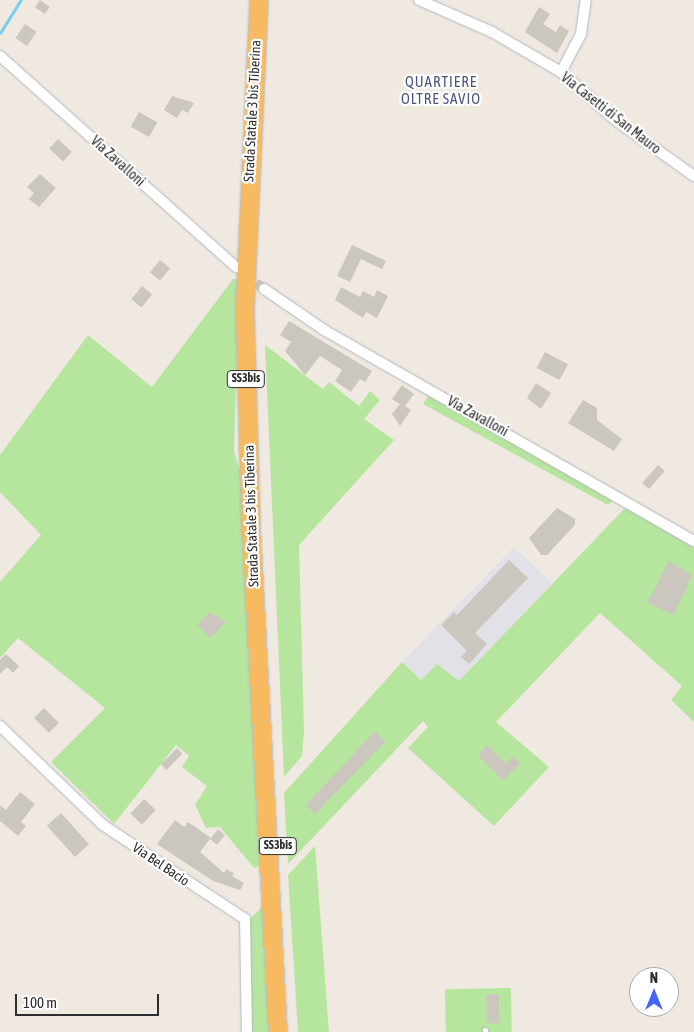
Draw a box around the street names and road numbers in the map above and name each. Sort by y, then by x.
street label: Strada Statale 3 bis Tiberina [240,40,264,182]
street label: Via Casetti di San Mauro [558,69,664,157]
street label: Via Zavalloni [87,132,149,190]
road number: SS3bis [226,369,266,388]
street label: Via Zavalloni [444,392,512,440]
street label: Strada Statale 3 bis Tiberina [240,445,262,587]
road number: SS3bis [258,836,298,856]
street label: Via Bel Bacio [129,839,193,889]

